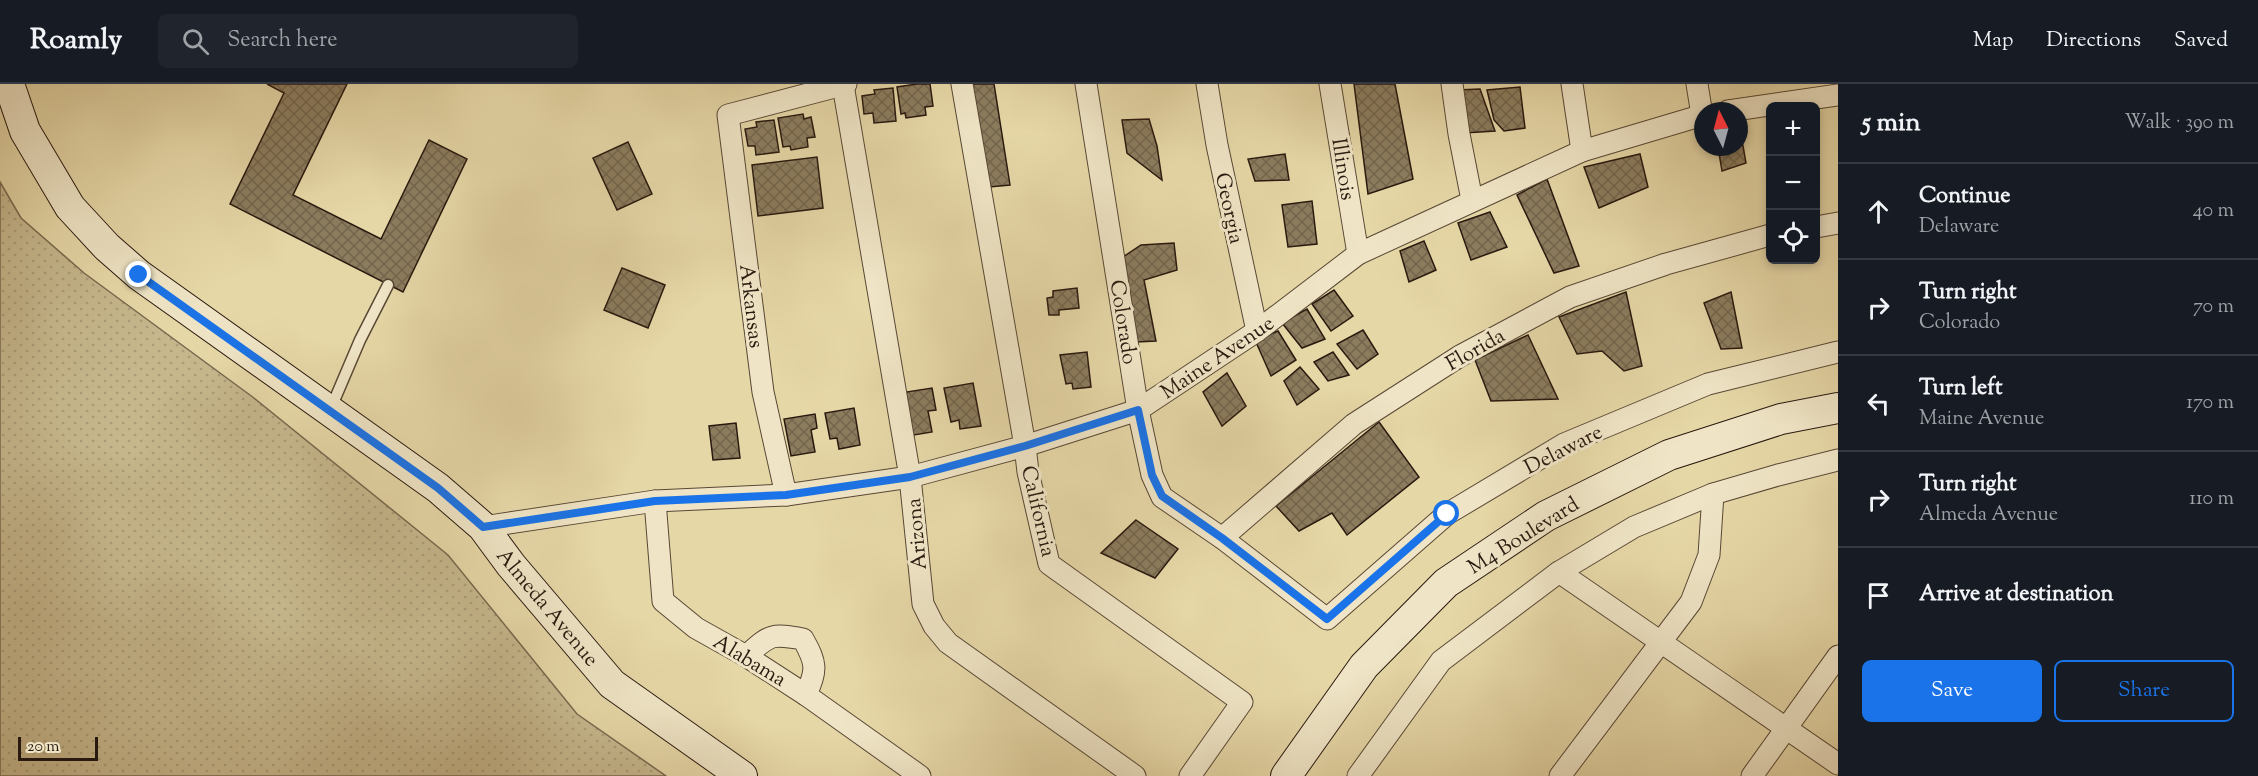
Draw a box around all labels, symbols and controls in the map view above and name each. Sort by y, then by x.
search box [158,14,578,68]
text: Roamly [30,21,122,61]
icon: search [179,25,212,58]
text: Search here [227,25,338,57]
text: Map [1973,26,2013,56]
text: Directions [2046,26,2141,56]
text: Saved [2174,26,2228,56]
north arrow [1694,102,1748,156]
map controls [1766,102,1820,264]
button: + [1766,102,1820,156]
text: 5 min [1862,105,1921,142]
text: Walk · 390 m [2125,109,2234,138]
street label: Illinois [1322,136,1362,203]
button: − [1766,156,1820,210]
street label: Georgia [1206,170,1250,247]
text: Continue [1919,181,2010,213]
icon: ahead [1862,195,1895,228]
text: 40 m [2193,197,2234,226]
button: locate [1766,210,1820,264]
text: Delaware [1919,213,1999,242]
route end [125,261,151,287]
street label: Arkansas [730,263,770,350]
text: Turn right [1919,277,2016,309]
street label: Colorado [1101,278,1144,367]
icon: right [1862,291,1895,324]
text: 70 m [2193,293,2234,322]
street label: Maine Avenue [1155,309,1281,408]
text: Colorado [1919,309,2000,338]
street label: Florida [1441,322,1512,380]
text: Turn left [1919,373,2002,405]
icon: left [1862,387,1895,420]
text: 170 m [2186,389,2234,418]
text: Maine Avenue [1919,405,2044,434]
street label: Delaware [1520,418,1608,483]
street label: California [1012,463,1062,560]
text: Turn right [1919,469,2016,501]
icon: right [1862,483,1895,516]
text: 110 m [2189,485,2234,514]
street label: M4 Boulevard [1463,490,1586,583]
street label: Arizona [900,496,936,571]
route start [1433,500,1459,526]
text: Almeda Avenue [1919,501,2058,530]
street label: Almeda Avenue [488,543,605,674]
icon: arrive [1862,579,1895,612]
text: Arrive at destination [1919,579,2114,611]
street label: Alabama [707,628,792,695]
button: Save [1862,660,2042,722]
button: Share [2054,660,2234,722]
scale bar [18,734,98,762]
text: 20 m [27,736,60,759]

